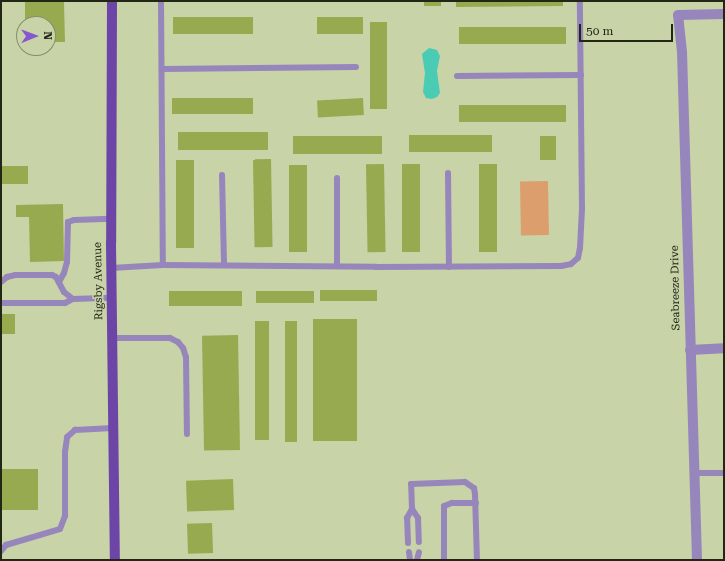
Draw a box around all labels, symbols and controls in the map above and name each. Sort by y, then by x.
north arrow [16,16,56,56]
scale bar [581,16,675,42]
text: 50 m [586,24,613,38]
text: N [41,31,54,40]
street label: Rigsby Avenue [92,242,106,320]
street label: Seabreeze Drive [669,245,683,331]

